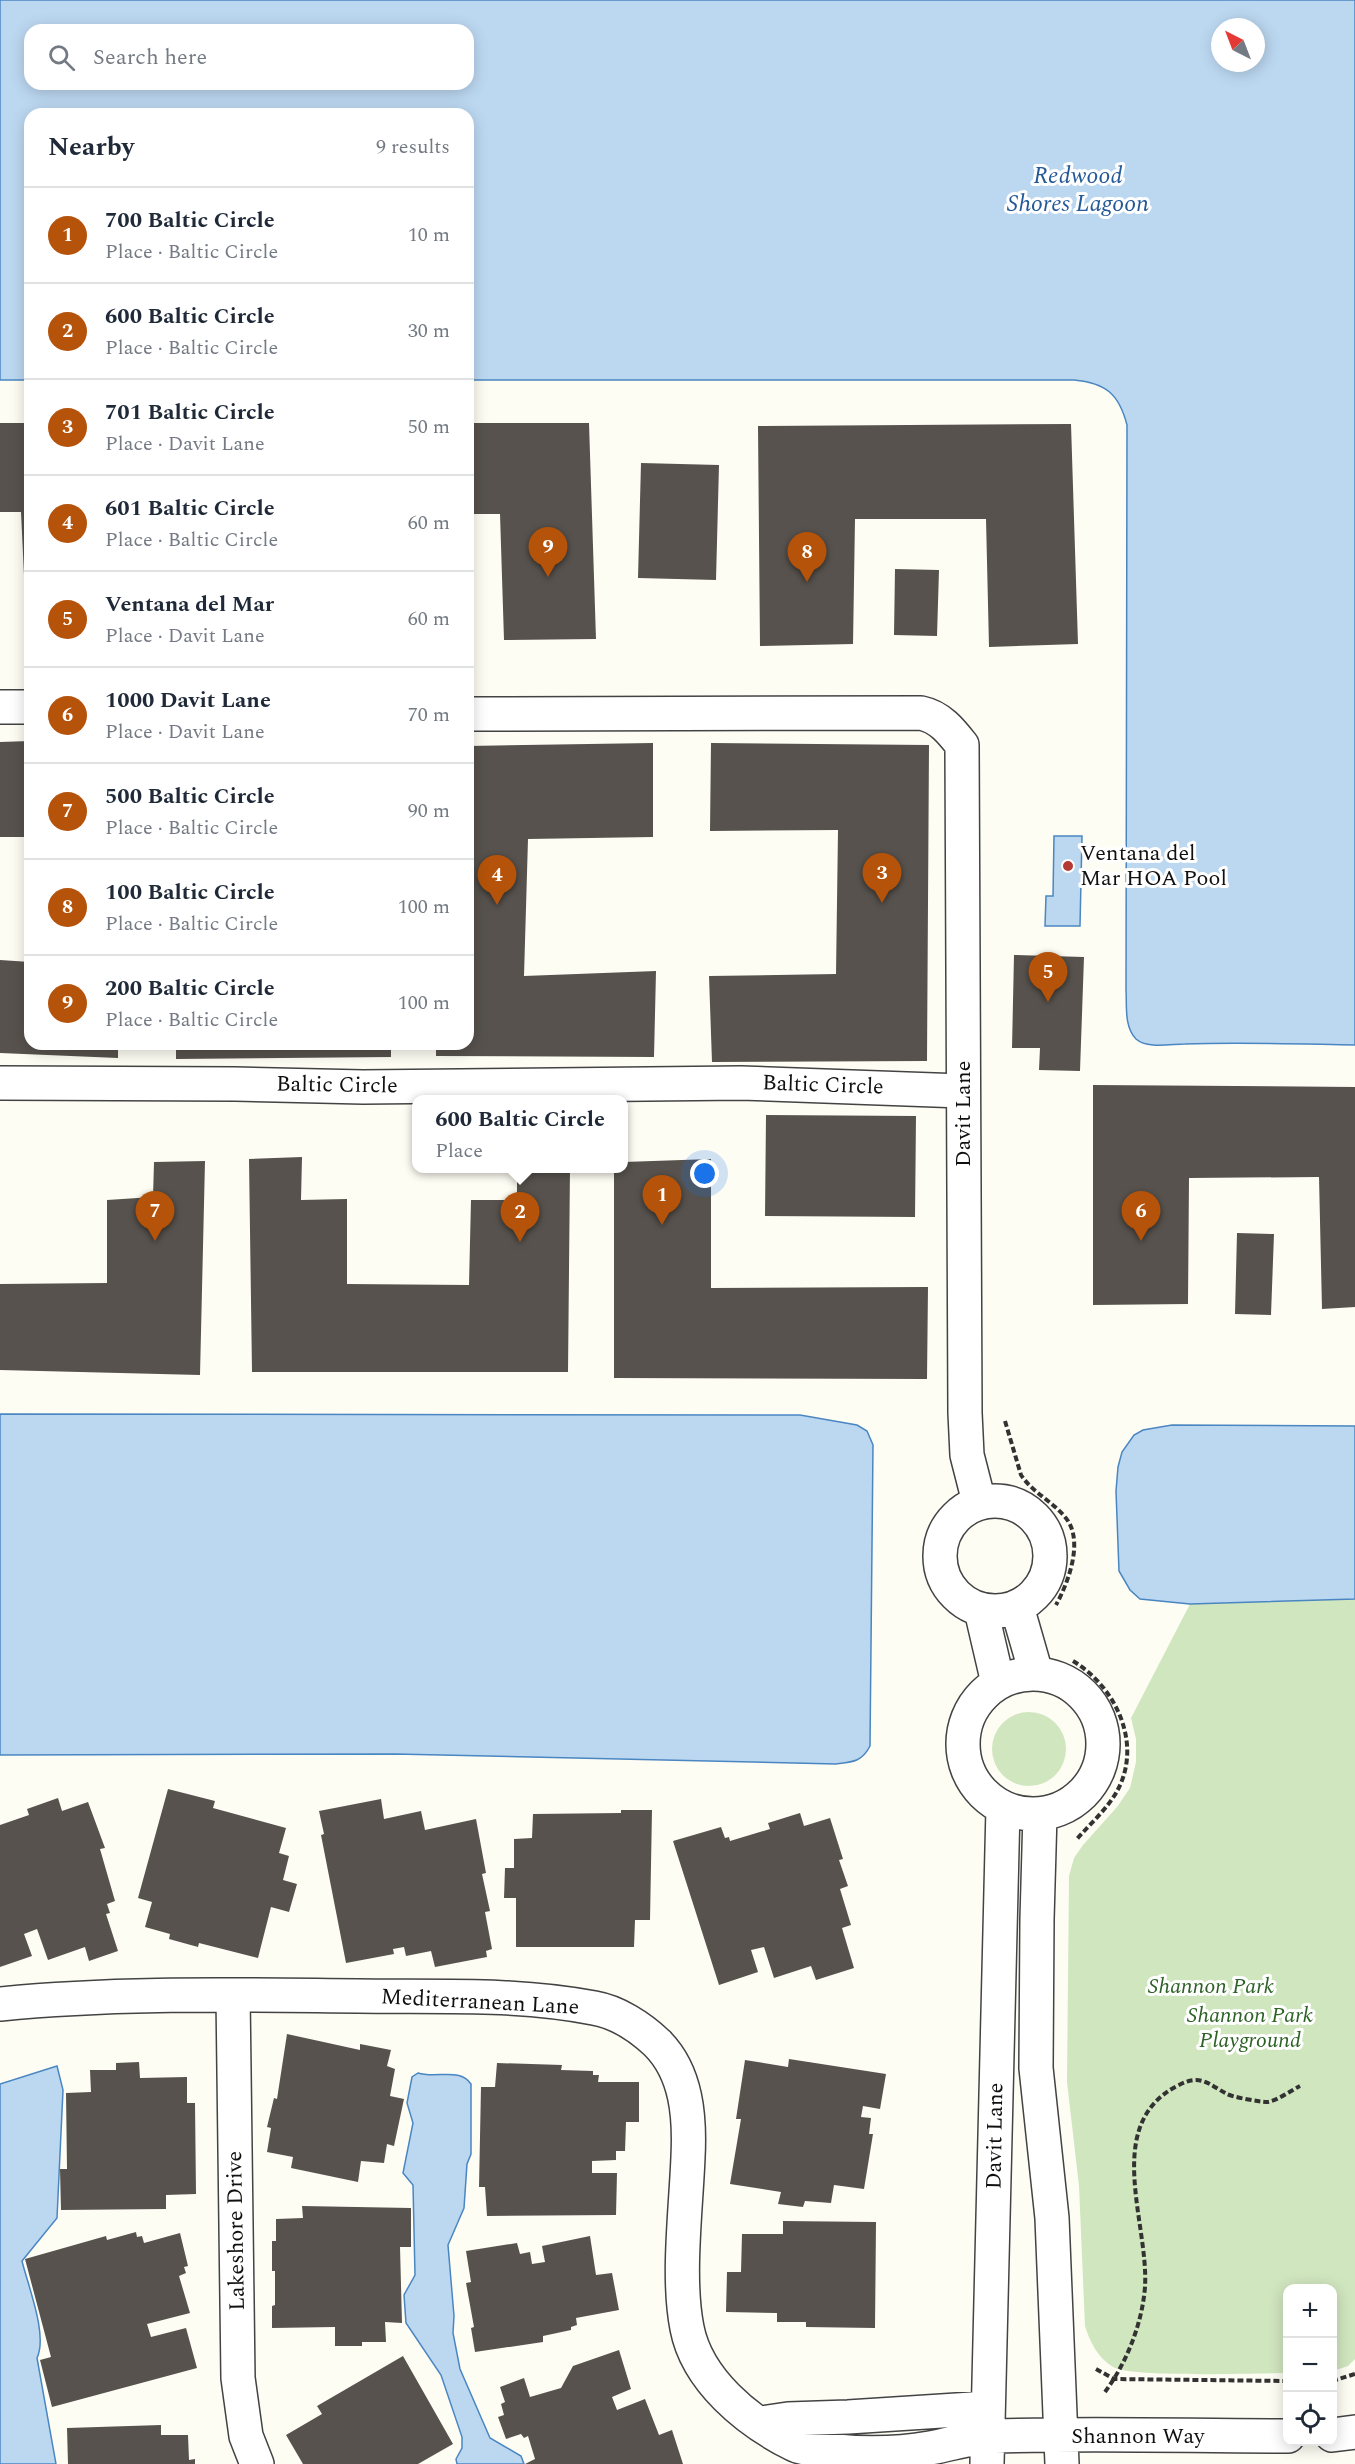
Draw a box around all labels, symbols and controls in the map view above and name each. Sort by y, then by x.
north arrow [1211,18,1265,72]
search box [24,24,474,90]
icon: search [45,41,78,74]
text: Search here [93,41,207,74]
text: Nearby [48,127,134,167]
text: 9 results [376,132,450,162]
water label: Redwood Shores Lagoon [1007,158,1149,222]
text: 700 Baltic Circle [105,204,275,237]
text: 1 [62,220,73,250]
text: 10 m [408,220,450,250]
text: Place · Baltic Circle [105,237,278,267]
text: 600 Baltic Circle [105,300,275,333]
text: 2 [62,316,73,346]
text: 30 m [408,316,450,346]
text: Place · Baltic Circle [105,333,278,363]
text: 701 Baltic Circle [105,396,275,429]
text: 3 [62,412,73,442]
text: 50 m [408,412,450,442]
text: Place · Davit Lane [105,429,265,459]
text: 601 Baltic Circle [105,492,275,525]
text: 4 [62,508,73,538]
text: 60 m [408,508,450,538]
text: Place · Baltic Circle [105,525,278,555]
pin: 9 [528,528,568,577]
pin: 8 [788,532,826,582]
text: Ventana del Mar [105,588,274,621]
text: 5 [62,604,73,634]
text: 60 m [408,604,450,634]
text: Place · Davit Lane [105,621,265,651]
text: 1000 Davit Lane [105,684,271,717]
text: 6 [62,700,73,730]
text: 70 m [408,700,450,730]
text: Place · Davit Lane [105,717,265,747]
text: 500 Baltic Circle [105,780,275,813]
text: 7 [62,796,73,826]
text: 90 m [408,796,450,826]
text: Place · Baltic Circle [105,813,278,843]
place label: Ventana del Mar HOA Pool [1080,837,1227,895]
pin: 3 [862,854,902,903]
pin: 4 [478,856,516,905]
marker: Ventana del Mar HOA Pool [1061,859,1075,873]
text: 100 Baltic Circle [105,876,275,909]
text: 8 [62,892,73,922]
text: 100 m [398,892,450,922]
text: Place · Baltic Circle [105,909,278,939]
pin: 5 [1028,952,1068,1002]
text: 200 Baltic Circle [105,972,275,1005]
text: 9 [62,988,73,1018]
text: 100 m [398,988,450,1018]
text: Place · Baltic Circle [105,1005,278,1035]
street label: Davit Lane [947,1061,980,1167]
street label: Baltic Circle [762,1066,884,1104]
street label: Baltic Circle [276,1067,398,1103]
popup [412,1095,628,1173]
text: 600 Baltic Circle [435,1103,605,1136]
text: Place [435,1136,483,1166]
your location [690,1159,719,1188]
pin: 1 [642,1176,682,1225]
pin: 7 [136,1192,174,1241]
pin: 2 [500,1192,540,1242]
pin: 6 [1122,1192,1160,1241]
park label: Shannon Park [1148,1970,1274,2003]
street label: Mediterranean Lane [380,1980,580,2024]
park label: Shannon Park Playground [1187,1999,1313,2057]
street label: Davit Lane [978,2082,1012,2190]
street label: Lakeshore Drive [218,2151,254,2311]
map controls [1283,2284,1337,2446]
button: + [1283,2284,1337,2338]
button: − [1283,2338,1337,2392]
button: locate [1283,2392,1337,2446]
street label: Shannon Way [1071,2420,1206,2453]

